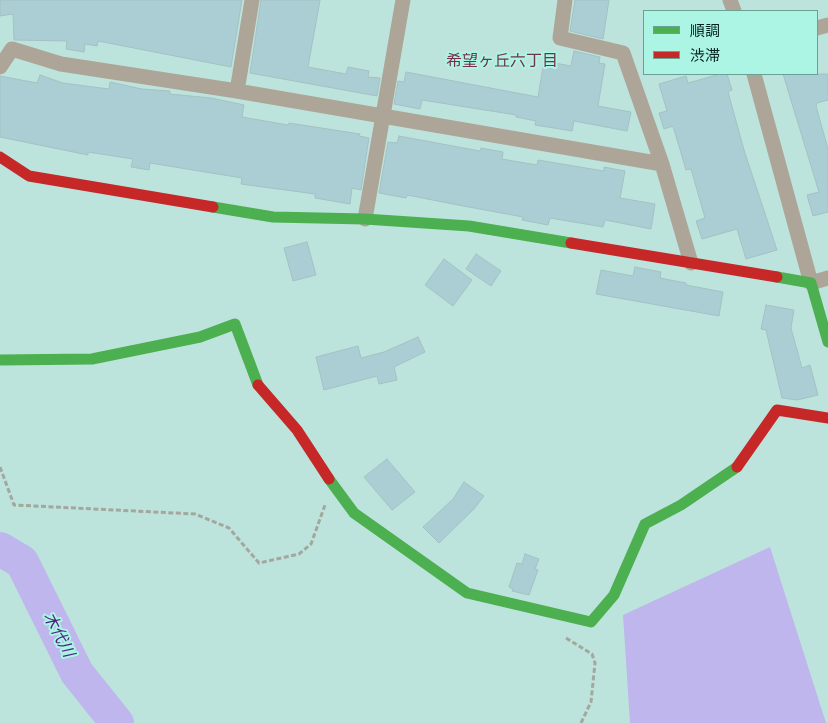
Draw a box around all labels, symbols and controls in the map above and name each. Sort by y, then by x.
legend [643,10,818,75]
text: 順調 [690,21,720,41]
text: 渋滞 [690,46,720,66]
district label: 希望ヶ丘六丁目 [446,52,558,72]
water label: 木代川 [39,609,77,661]

